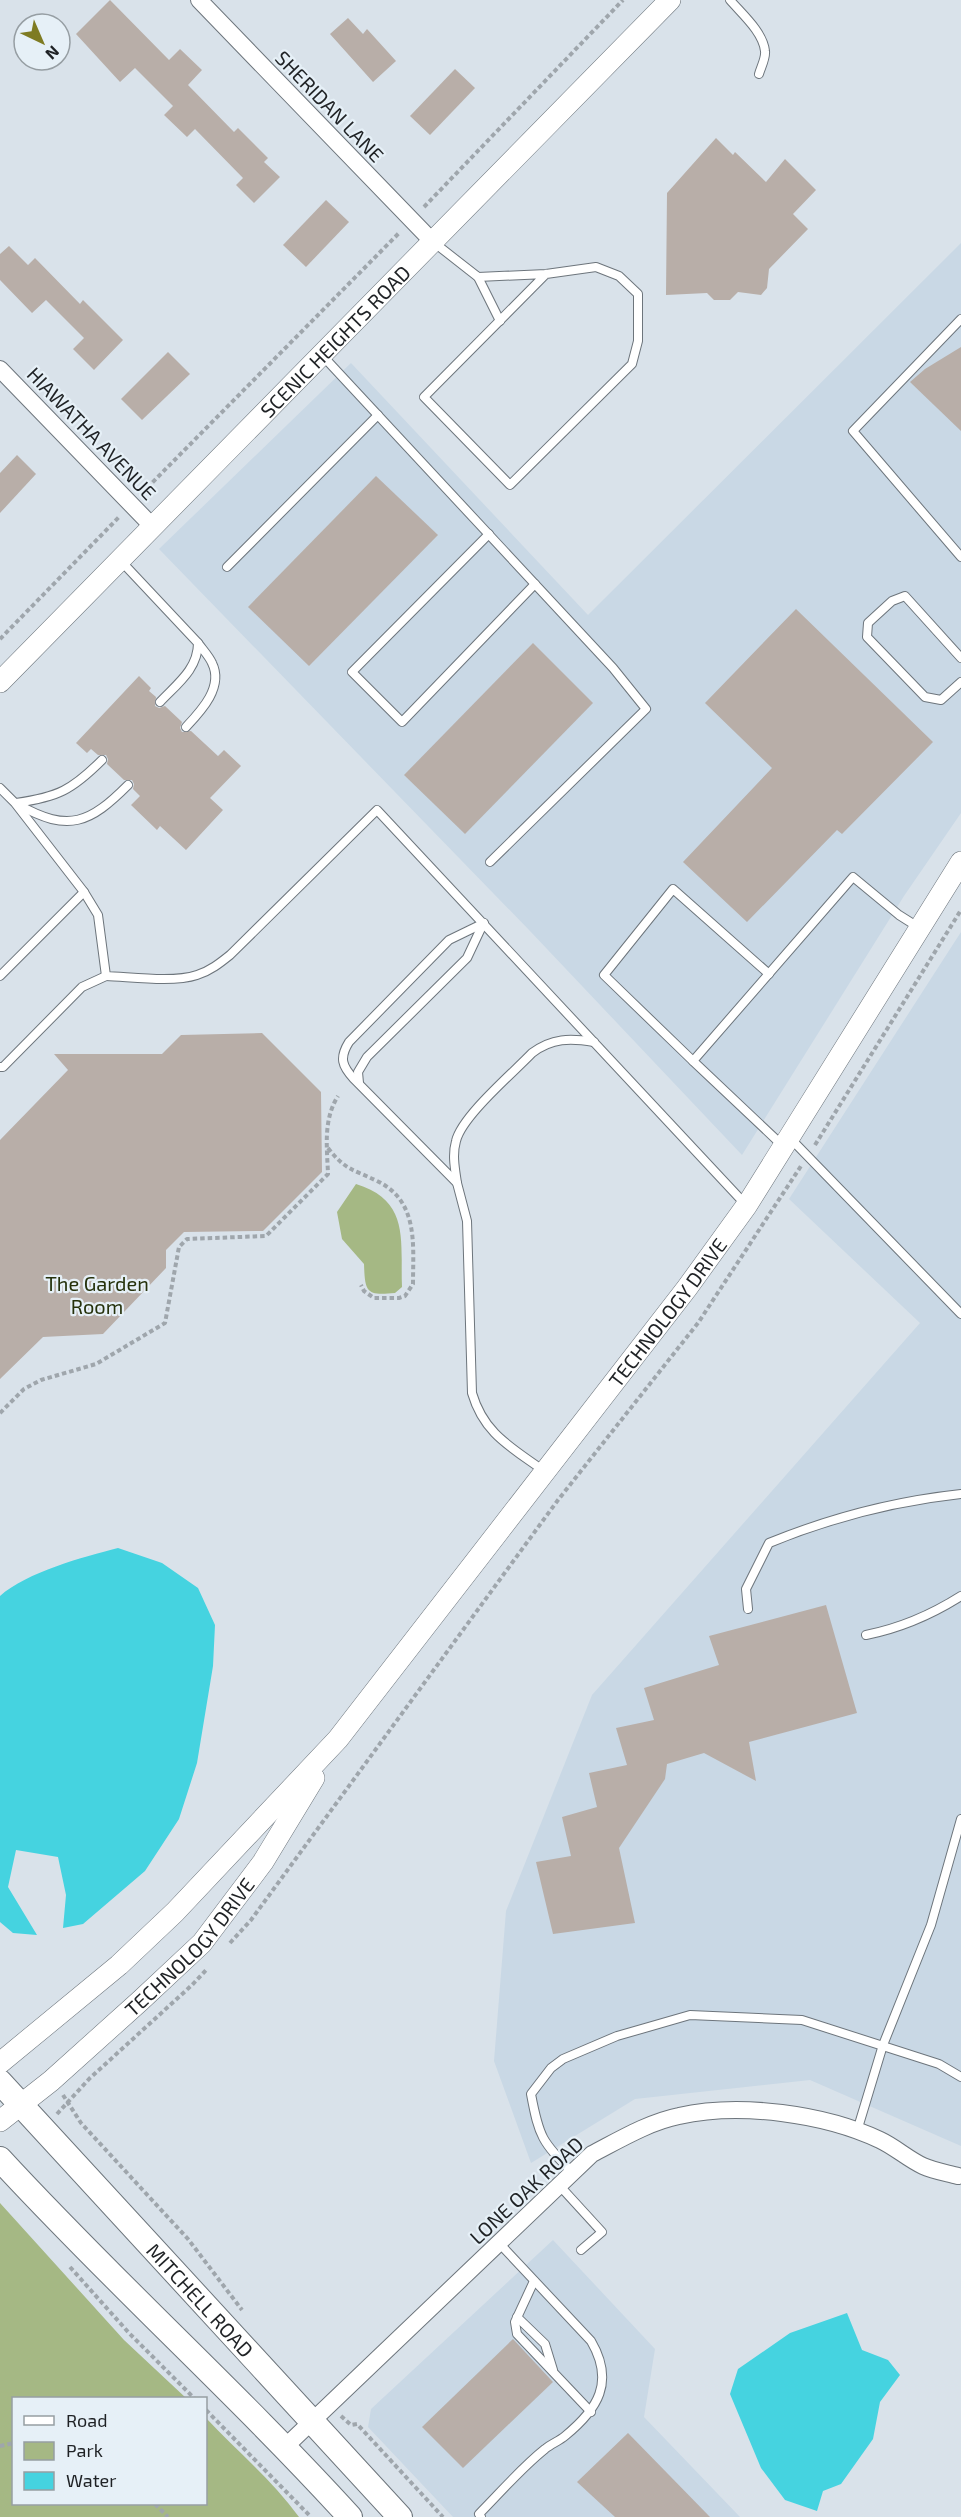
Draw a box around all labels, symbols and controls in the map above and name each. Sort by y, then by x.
north arrow [12,12,72,72]
text: N [42,42,64,64]
street label: SHERIDAN LANE [271,45,389,167]
street label: SCENIC HEIGHTS ROAD [255,260,415,422]
street label: HIAWATHA AVENUE [23,362,161,504]
street label: TECHNOLOGY DRIVE [603,1233,731,1391]
park label: The Garden Room [45,1271,149,1318]
street label: TECHNOLOGY DRIVE [120,1873,259,2021]
street label: LONE OAK ROAD [464,2131,588,2249]
street label: MITCHELL ROAD [142,2238,259,2362]
legend [12,2397,207,2505]
text: Road [66,2409,107,2431]
text: Park [66,2439,103,2461]
text: Water [66,2469,116,2491]

